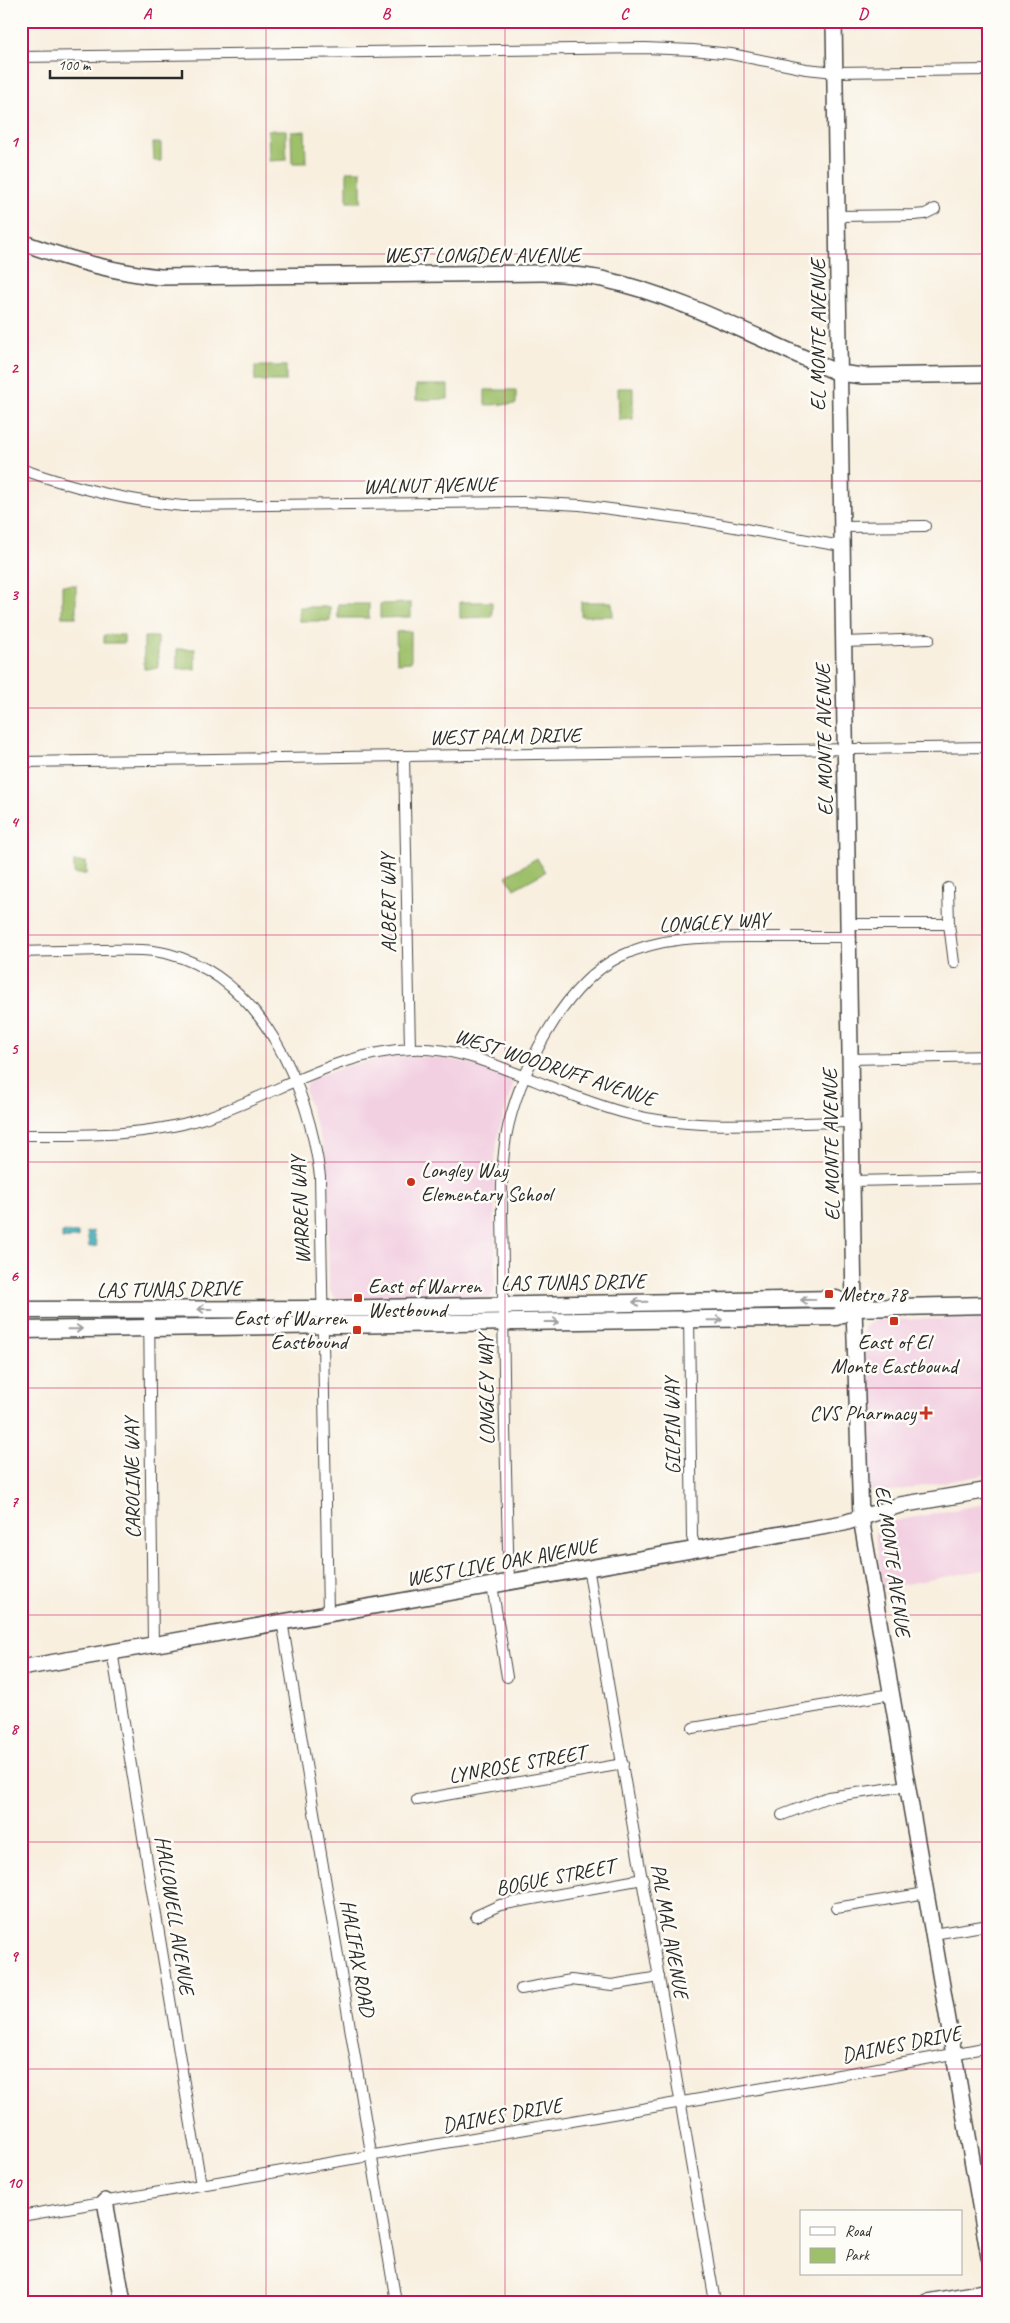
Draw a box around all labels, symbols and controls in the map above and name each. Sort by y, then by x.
text: A [143,4,153,24]
text: B [382,4,392,24]
text: C [620,4,630,24]
text: D [858,4,869,24]
scale bar [50,48,182,80]
text: 100 m [58,56,92,75]
text: 1 [10,132,19,152]
street label: WEST LONGDEN AVENUE [384,242,583,268]
street label: EL MONTE AVENUE [805,256,831,411]
text: 2 [10,358,19,378]
street label: WALNUT AVENUE [363,471,500,499]
text: 3 [10,585,19,605]
street label: EL MONTE AVENUE [810,661,838,816]
street label: WEST PALM DRIVE [429,722,584,750]
text: 4 [10,812,19,832]
street label: ALBERT WAY [374,850,402,953]
street label: LONGLEY WAY [659,906,774,938]
street label: WEST WOODRUFF AVENUE [452,1022,661,1112]
text: 5 [11,1039,20,1059]
street label: EL MONTE AVENUE [817,1066,845,1221]
street label: WARREN WAY [284,1152,316,1265]
place label: Longley Way Elementary School [421,1157,556,1207]
marker: Longley Way Elementary School [405,1176,417,1188]
text: 6 [10,1266,19,1286]
street label: LAS TUNAS DRIVE [500,1268,648,1296]
place label: East of Warren Westbound [368,1273,483,1323]
street label: LAS TUNAS DRIVE [96,1275,244,1303]
place label: Metro 78 [839,1281,909,1307]
marker: Metro 78 [823,1288,835,1300]
marker: East of Warren Westbound [352,1292,364,1304]
one-way arrow [800,1295,816,1305]
one-way arrow [632,1297,648,1307]
one-way arrow [197,1304,213,1314]
place label: East of Warren Eastbound [234,1305,351,1355]
one-way arrow [706,1315,722,1325]
marker: East of El Monte Eastbound [888,1315,900,1327]
one-way arrow [544,1317,560,1327]
marker: East of Warren Eastbound [351,1324,363,1336]
one-way arrow [67,1325,83,1334]
place label: East of El Monte Eastbound [831,1329,961,1379]
street label: LONGLEY WAY [472,1330,500,1445]
street label: GILPIN WAY [658,1374,686,1475]
place label: CVS Pharmacy [809,1400,918,1426]
marker: CVS Pharmacy [920,1407,932,1419]
street label: CAROLINE WAY [118,1414,146,1539]
street label: EL MONTE AVENUE [870,1484,917,1641]
text: 7 [10,1492,19,1512]
street label: WEST LIVE OAK AVENUE [404,1532,602,1592]
text: 8 [10,1719,19,1739]
street label: LYNROSE STREET [446,1738,593,1789]
street label: HALLOWELL AVENUE [150,1834,201,1999]
street label: BOGUE STREET [494,1852,622,1901]
street label: PAL MAL AVENUE [645,1862,695,2003]
street label: HALIFAX ROAD [335,1898,381,2020]
text: 9 [10,1946,19,1966]
street label: DAINES DRIVE [839,2019,965,2068]
street label: DAINES DRIVE [440,2091,566,2138]
text: 10 [7,2173,23,2193]
legend [800,2210,962,2276]
text: Road [845,2222,872,2241]
text: Park [845,2246,870,2265]

